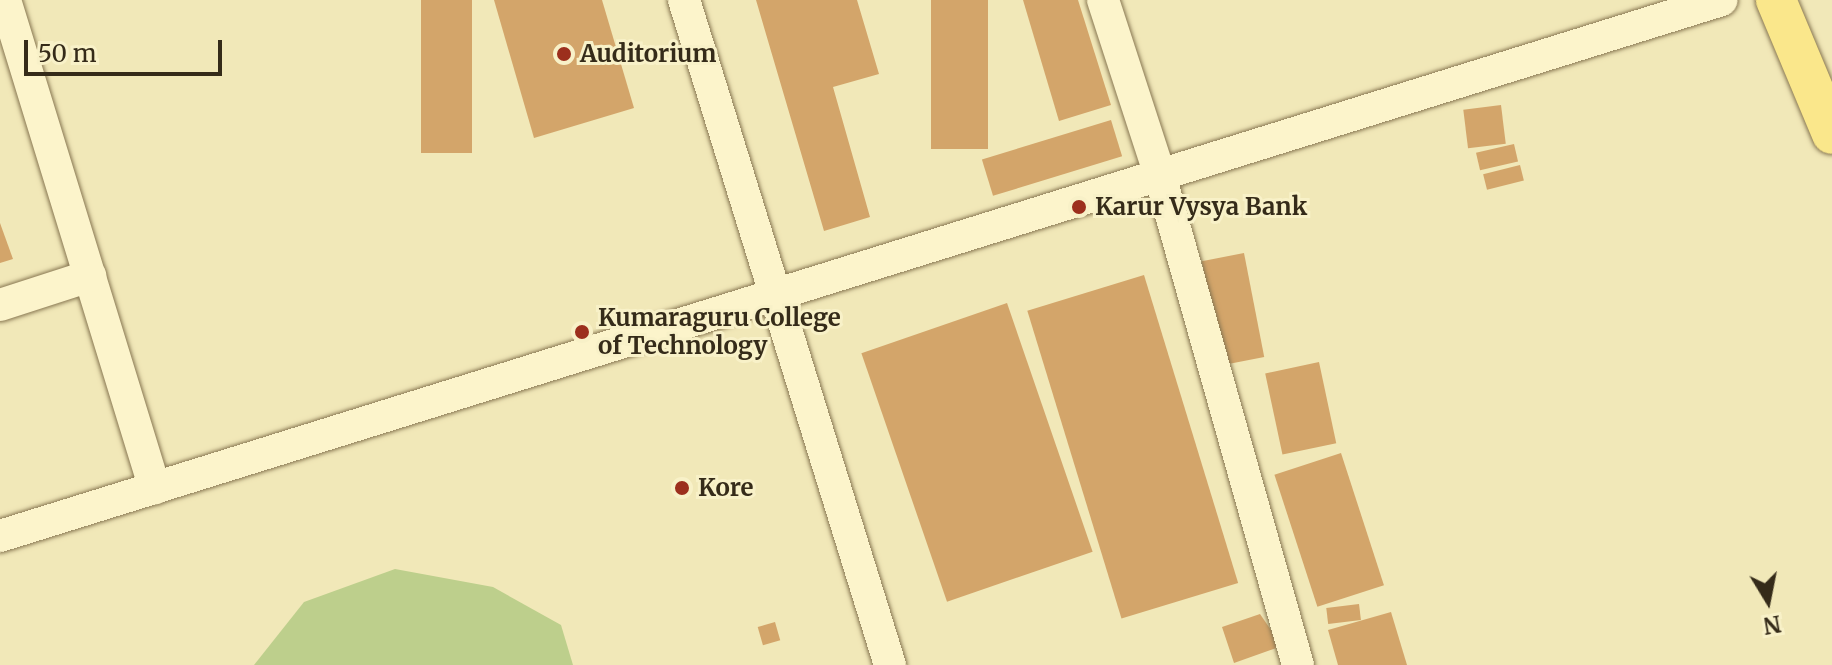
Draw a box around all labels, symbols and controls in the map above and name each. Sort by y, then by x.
scale bar [28,24,226,74]
text: 50 m [38,38,97,69]
place label: Auditorium [580,40,716,68]
marker: Auditorium [555,45,573,63]
place label: Karur Vysya Bank [1095,193,1307,221]
marker: Karur Vysya Bank [1070,198,1088,216]
place label: Kumaraguru College of Technology [598,304,841,360]
marker: Kumaraguru College of Technology [573,323,591,341]
place label: Kore [698,474,753,502]
marker: Kore [673,479,691,497]
north arrow [1728,561,1808,641]
text: N [1761,609,1783,640]

